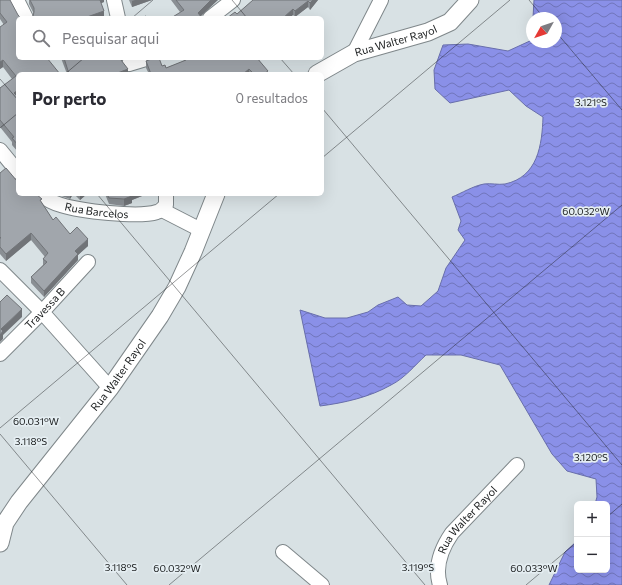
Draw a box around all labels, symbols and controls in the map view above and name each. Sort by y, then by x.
north arrow [526,12,562,48]
search box [16,16,324,60]
street label: Rua Walter Rayol [353,22,439,59]
icon: search [30,27,52,49]
text: Pesquisar aqui [62,29,159,47]
text: Por perto [32,88,107,109]
text: 0 resultados [236,90,308,106]
text: 3.121°S [575,96,607,108]
street label: Rua Barcelos [64,199,129,220]
text: 60.032°W [562,205,610,217]
street label: Travessa B [22,285,67,331]
street label: Rua Walter Rayol [87,336,148,413]
text: 60.031°W [13,415,59,427]
text: 3.118°S [15,435,47,447]
text: 3.120°S [574,451,608,463]
street label: Rua Walter Rayol [435,483,499,556]
map controls [574,501,610,573]
button: + [574,501,610,537]
button: − [574,537,610,573]
text: 3.118°S [105,561,137,573]
text: 3.119°S [402,561,434,573]
text: 60.032°W [153,562,201,574]
text: 60.033°W [510,562,558,574]

